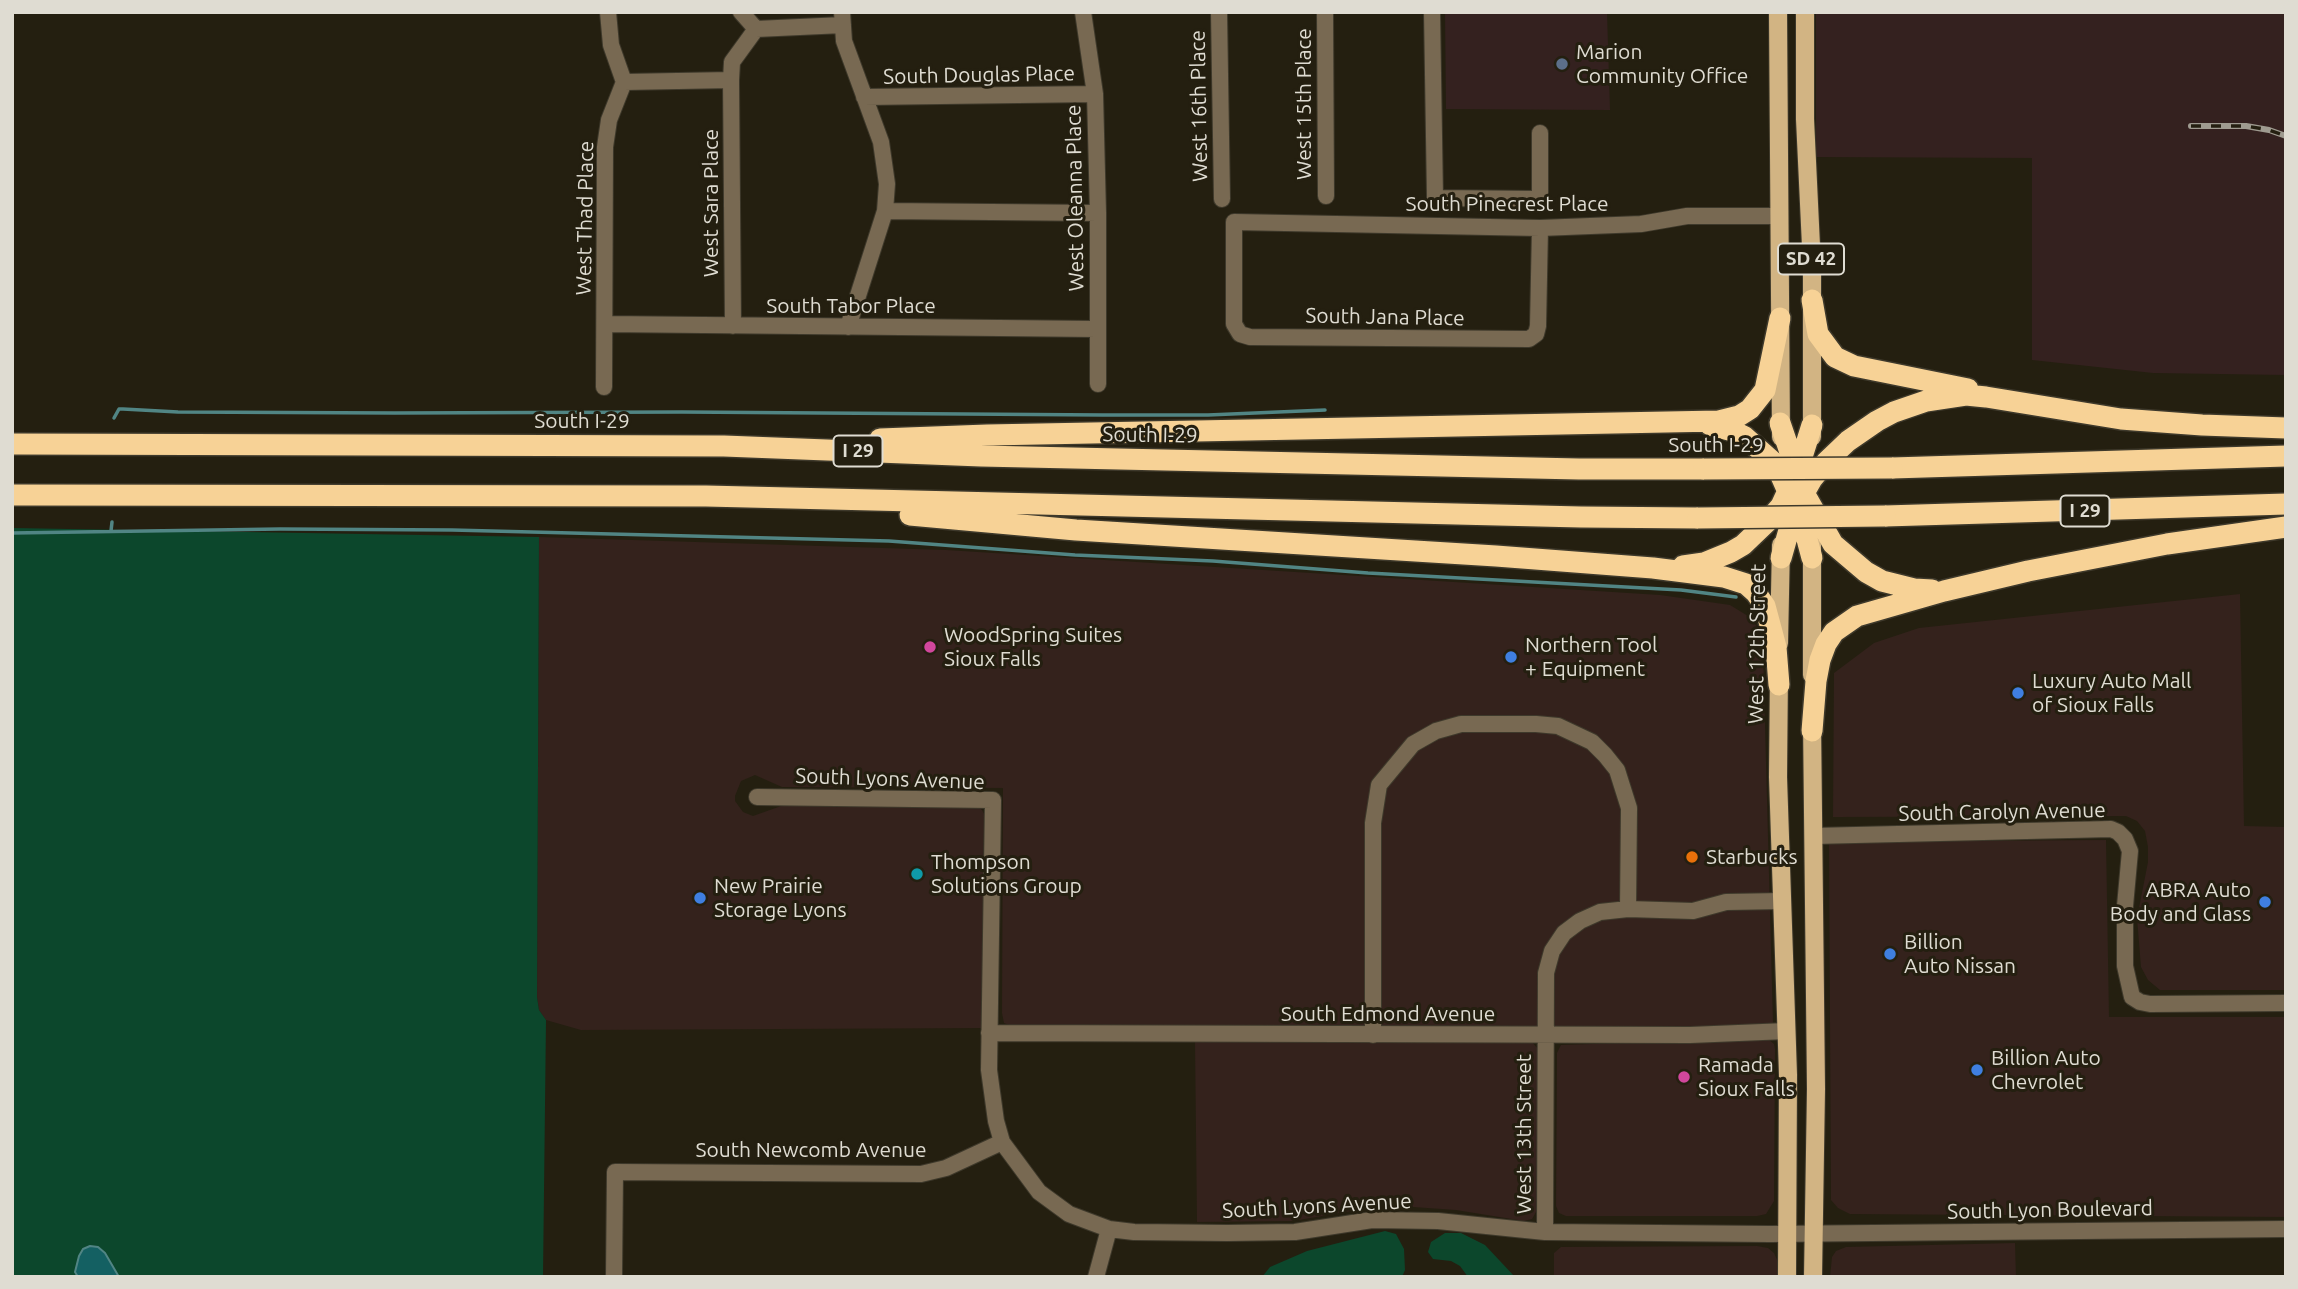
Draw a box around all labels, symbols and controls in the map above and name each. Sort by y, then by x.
street label: West 15th Place [1291,28,1317,180]
street label: West 16th Place [1185,30,1213,182]
place label: Marion Community Office [1576,39,1748,89]
marker: Marion Community Office [1554,56,1570,72]
street label: South Douglas Place [883,61,1075,89]
street label: West Oleanna Place [1061,104,1089,292]
street label: West Sara Place [698,129,724,277]
street label: West Thad Place [571,140,599,296]
street label: South Pinecrest Place [1405,191,1609,217]
road number: SD 42 [1778,244,1844,274]
street label: South Tabor Place [766,293,936,319]
street label: South Jana Place [1305,303,1465,331]
street label: South I-29 [534,408,630,434]
street label: South I-29 [1102,422,1198,448]
street label: South I-29 [1668,432,1764,458]
road number: I 29 [834,436,882,466]
road number: I 29 [2060,496,2110,526]
street label: West 12th Street [1743,564,1771,724]
place label: WoodSpring Suites Sioux Falls [944,622,1122,672]
place label: Northern Tool + Equipment [1525,632,1658,682]
marker: WoodSpring Suites Sioux Falls [922,639,938,655]
marker: Northern Tool + Equipment [1503,649,1519,665]
place label: Luxury Auto Mall of Sioux Falls [2032,668,2192,718]
marker: Luxury Auto Mall of Sioux Falls [2010,685,2026,701]
street label: South Lyons Avenue [795,763,985,795]
street label: South Carolyn Avenue [1898,798,2106,826]
place label: Starbucks [1706,844,1798,870]
place label: Thompson Solutions Group [931,849,1082,899]
marker: Starbucks [1684,849,1700,865]
marker: Thompson Solutions Group [909,866,925,882]
place label: New Prairie Storage Lyons [714,873,847,923]
place label: ABRA Auto Body and Glass [2110,877,2251,927]
marker: New Prairie Storage Lyons [692,890,708,906]
marker: ABRA Auto Body and Glass [2257,894,2273,910]
place label: Billion Auto Nissan [1904,929,2016,979]
marker: Billion Auto Nissan [1882,946,1898,962]
street label: South Edmond Avenue [1281,1001,1495,1027]
place label: Billion Auto Chevrolet [1991,1045,2101,1095]
place label: Ramada Sioux Falls [1698,1052,1795,1102]
street label: West 13th Street [1511,1054,1537,1214]
marker: Billion Auto Chevrolet [1969,1062,1985,1078]
marker: Ramada Sioux Falls [1676,1069,1692,1085]
street label: South Newcomb Avenue [695,1137,927,1163]
street label: South Lyons Avenue [1222,1188,1412,1224]
street label: South Lyon Boulevard [1947,1196,2153,1224]

